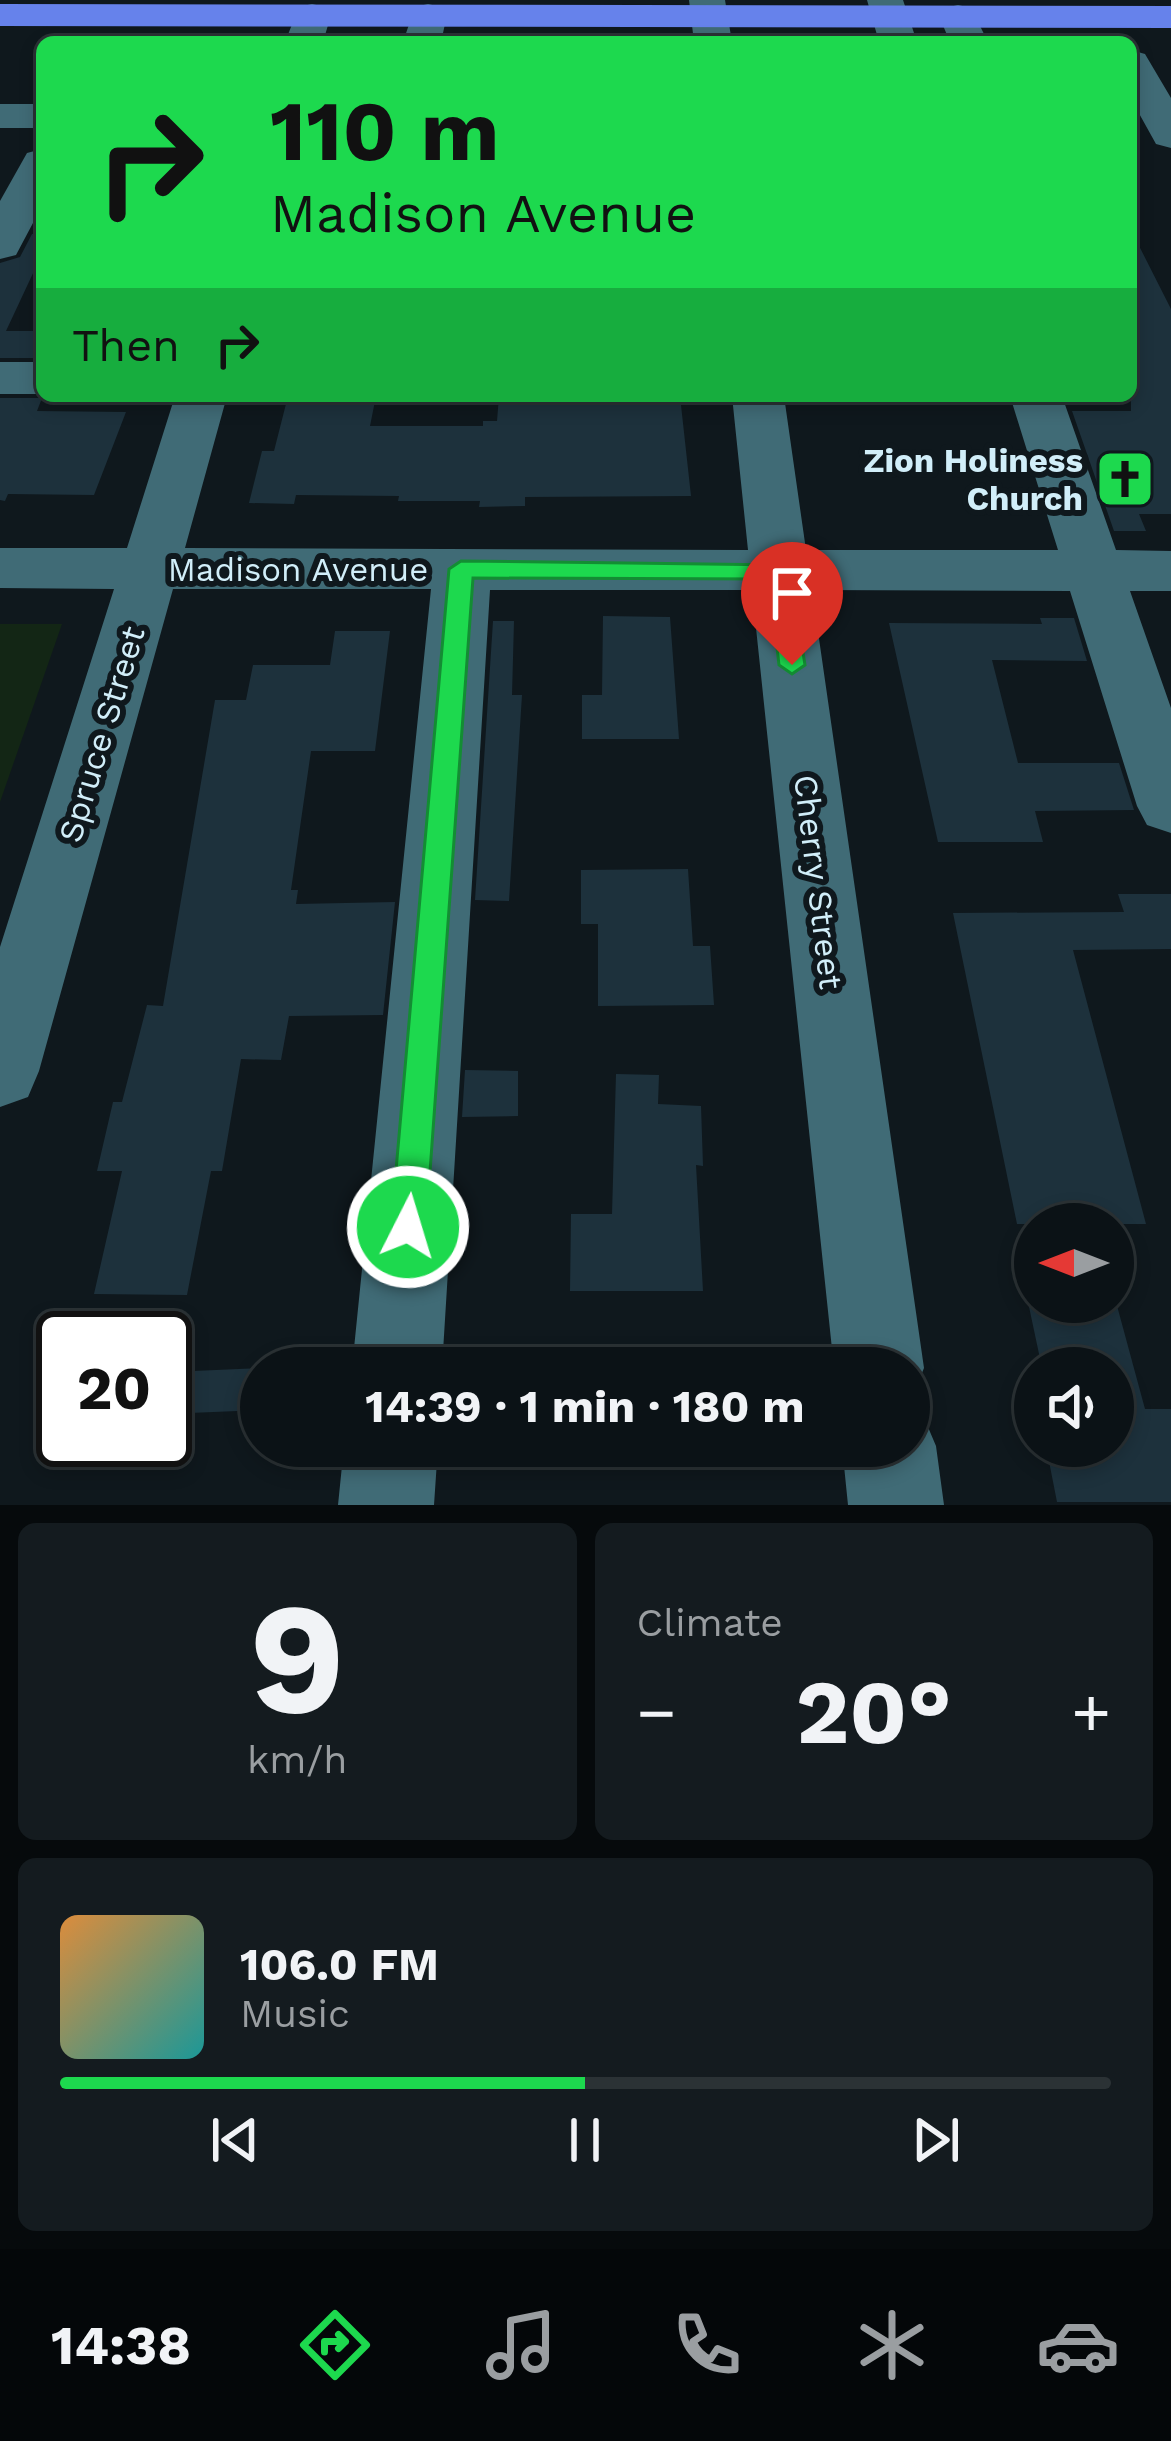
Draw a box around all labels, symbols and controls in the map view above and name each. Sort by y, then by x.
text: 110 m [270,82,500,180]
icon: right [72,84,228,240]
text: Madison Avenue [270,182,696,245]
icon: right [204,312,270,378]
text: Then [72,319,180,372]
place label: Zion Holiness Church [864,441,1083,518]
church icon: Zion Holiness Church [1094,448,1156,510]
pin [741,542,843,665]
street label: Madison Avenue [168,550,428,589]
icon: arrive [759,560,825,626]
street label: Spruce Street [50,621,153,847]
street label: Cherry Street [786,773,851,992]
position arrow [345,1164,471,1290]
north arrow [1014,1203,1134,1323]
map controls [1014,1203,1134,1467]
speed limit sign: 20 [36,1311,192,1467]
button: sound [1014,1347,1134,1467]
text: 14:39 · 1 min · 180 m [365,1380,805,1433]
text: 9 [249,1567,345,1750]
text: Climate [637,1600,783,1645]
text: 20° [796,1659,952,1765]
text: − [637,1674,676,1751]
text: + [1071,1674,1111,1751]
text: km/h [247,1737,347,1782]
text: 106.0 FM [240,1938,439,1991]
text: Music [240,1991,350,2036]
icon: previous [202,2107,268,2173]
icon: pause [552,2107,618,2173]
icon: next [903,2107,969,2173]
icon: directions [293,2303,377,2387]
icon: music [479,2303,563,2387]
icon: phone [665,2303,749,2387]
icon: climate [850,2303,934,2387]
icon: car [1036,2303,1120,2387]
text: 14:38 [51,2314,191,2377]

